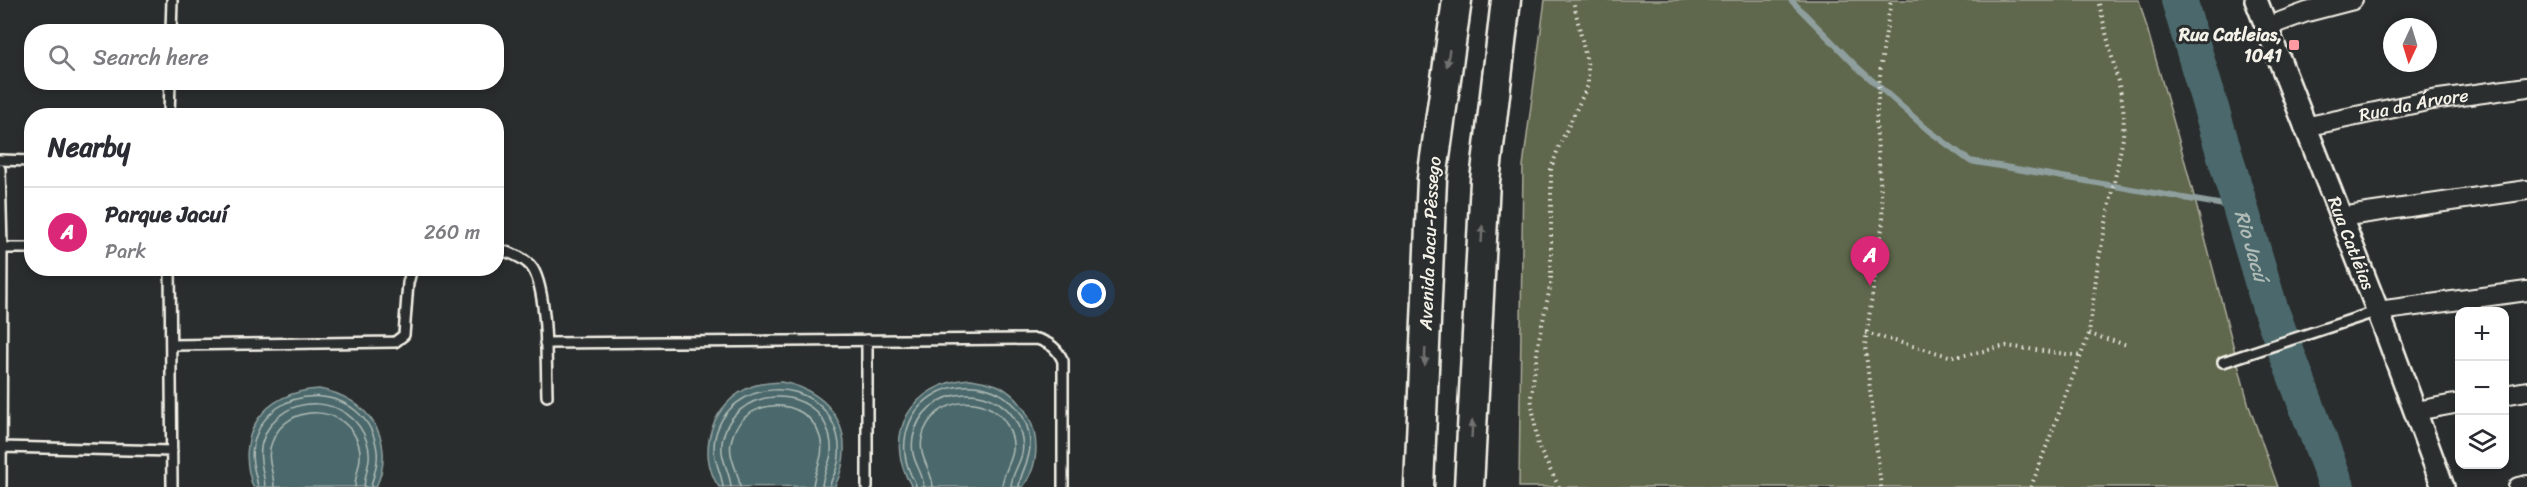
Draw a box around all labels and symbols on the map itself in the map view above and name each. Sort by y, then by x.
north arrow [2383,18,2437,72]
place label: Rua Catleias, 1041 [2178,19,2282,72]
marker: Rua Catleias, 1041 [2287,38,2301,52]
one-way arrow [1443,48,1452,67]
street label: Rua da Árvore [2356,79,2470,131]
street label: Avenida Jacu-Pêssego [1410,154,1451,332]
street label: Rua Catléias [2318,191,2384,295]
water label: Rio Jacú [2224,206,2279,290]
one-way arrow [1478,224,1487,243]
pin: A [1850,236,1890,286]
your location [1077,279,1106,308]
one-way arrow [1420,347,1429,366]
one-way arrow [1467,419,1476,438]

